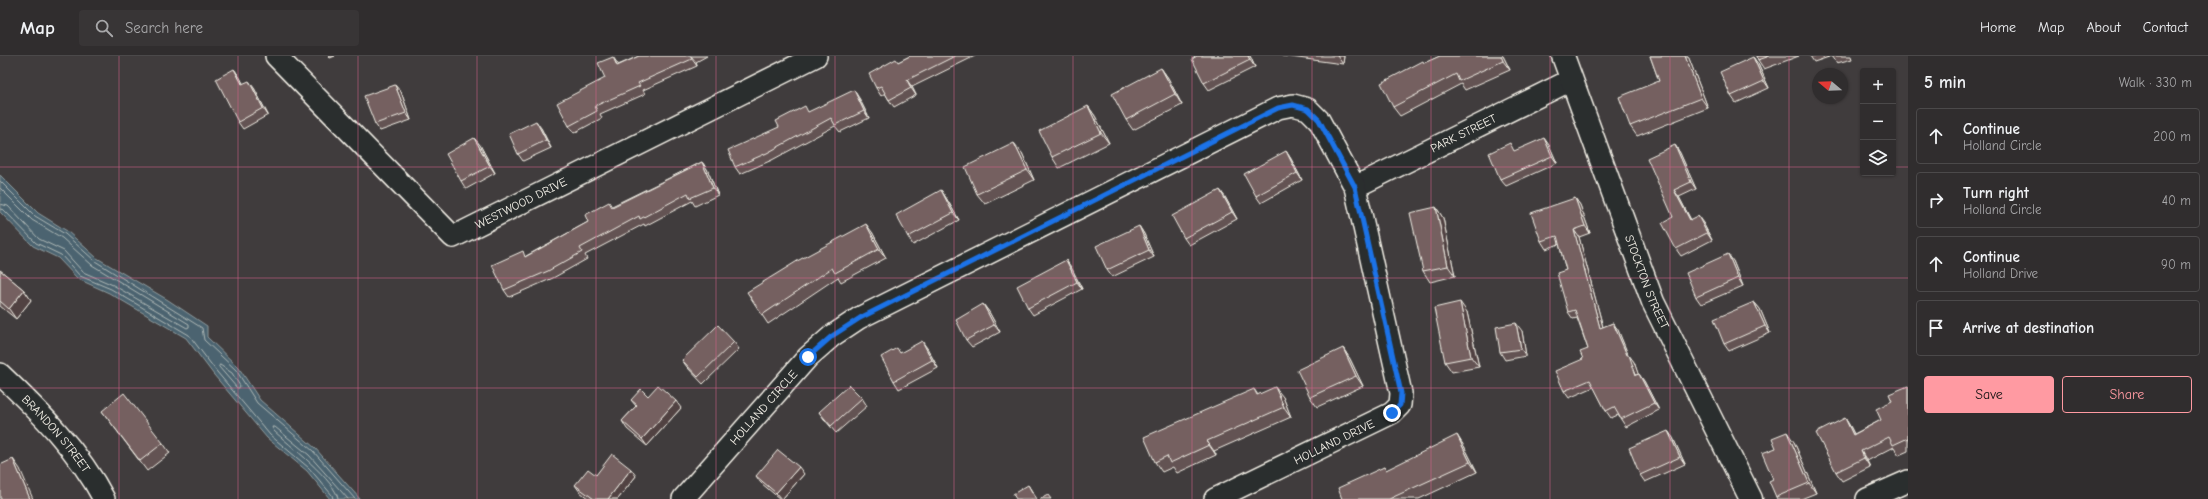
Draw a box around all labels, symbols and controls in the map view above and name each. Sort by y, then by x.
search box [79,10,359,46]
text: Map [20,17,55,39]
icon: search [93,17,115,39]
text: Search here [125,19,203,37]
text: Home [1980,19,2016,36]
text: Map [2038,19,2064,36]
text: About [2086,19,2121,36]
text: Contact [2143,19,2188,36]
north arrow [1812,68,1848,104]
map controls [1860,68,1896,176]
button: + [1860,68,1896,104]
text: 5 min [1924,73,1966,92]
text: Walk · 330 m [2119,75,2192,90]
button: − [1860,104,1896,140]
street label: PARK STREET [1428,111,1499,156]
text: Continue [1963,120,2020,138]
icon: ahead [1925,125,1947,147]
text: 200 m [2153,129,2191,144]
text: Holland Circle [1963,138,2041,153]
button: layers [1860,140,1896,176]
street label: WESTWOOD DRIVE [473,174,569,232]
text: Turn right [1963,184,2029,202]
icon: right [1925,189,1947,211]
text: 40 m [2162,193,2191,208]
text: Holland Circle [1963,202,2041,217]
street label: STOCKTON STREET [1622,233,1673,332]
text: Continue [1963,248,2020,266]
icon: ahead [1925,253,1947,275]
text: 90 m [2161,257,2191,272]
text: Holland Drive [1963,266,2038,281]
icon: arrive [1925,317,1947,339]
text: Arrive at destination [1963,319,2094,337]
route start [799,348,817,366]
street label: HOLLAND CIRCLE [727,367,800,448]
button: Save [1924,376,2054,413]
button: Share [2062,376,2192,413]
street label: BRANDON STREET [19,392,93,476]
route end [1383,404,1401,422]
street label: HOLLAND DRIVE [1291,416,1377,468]

